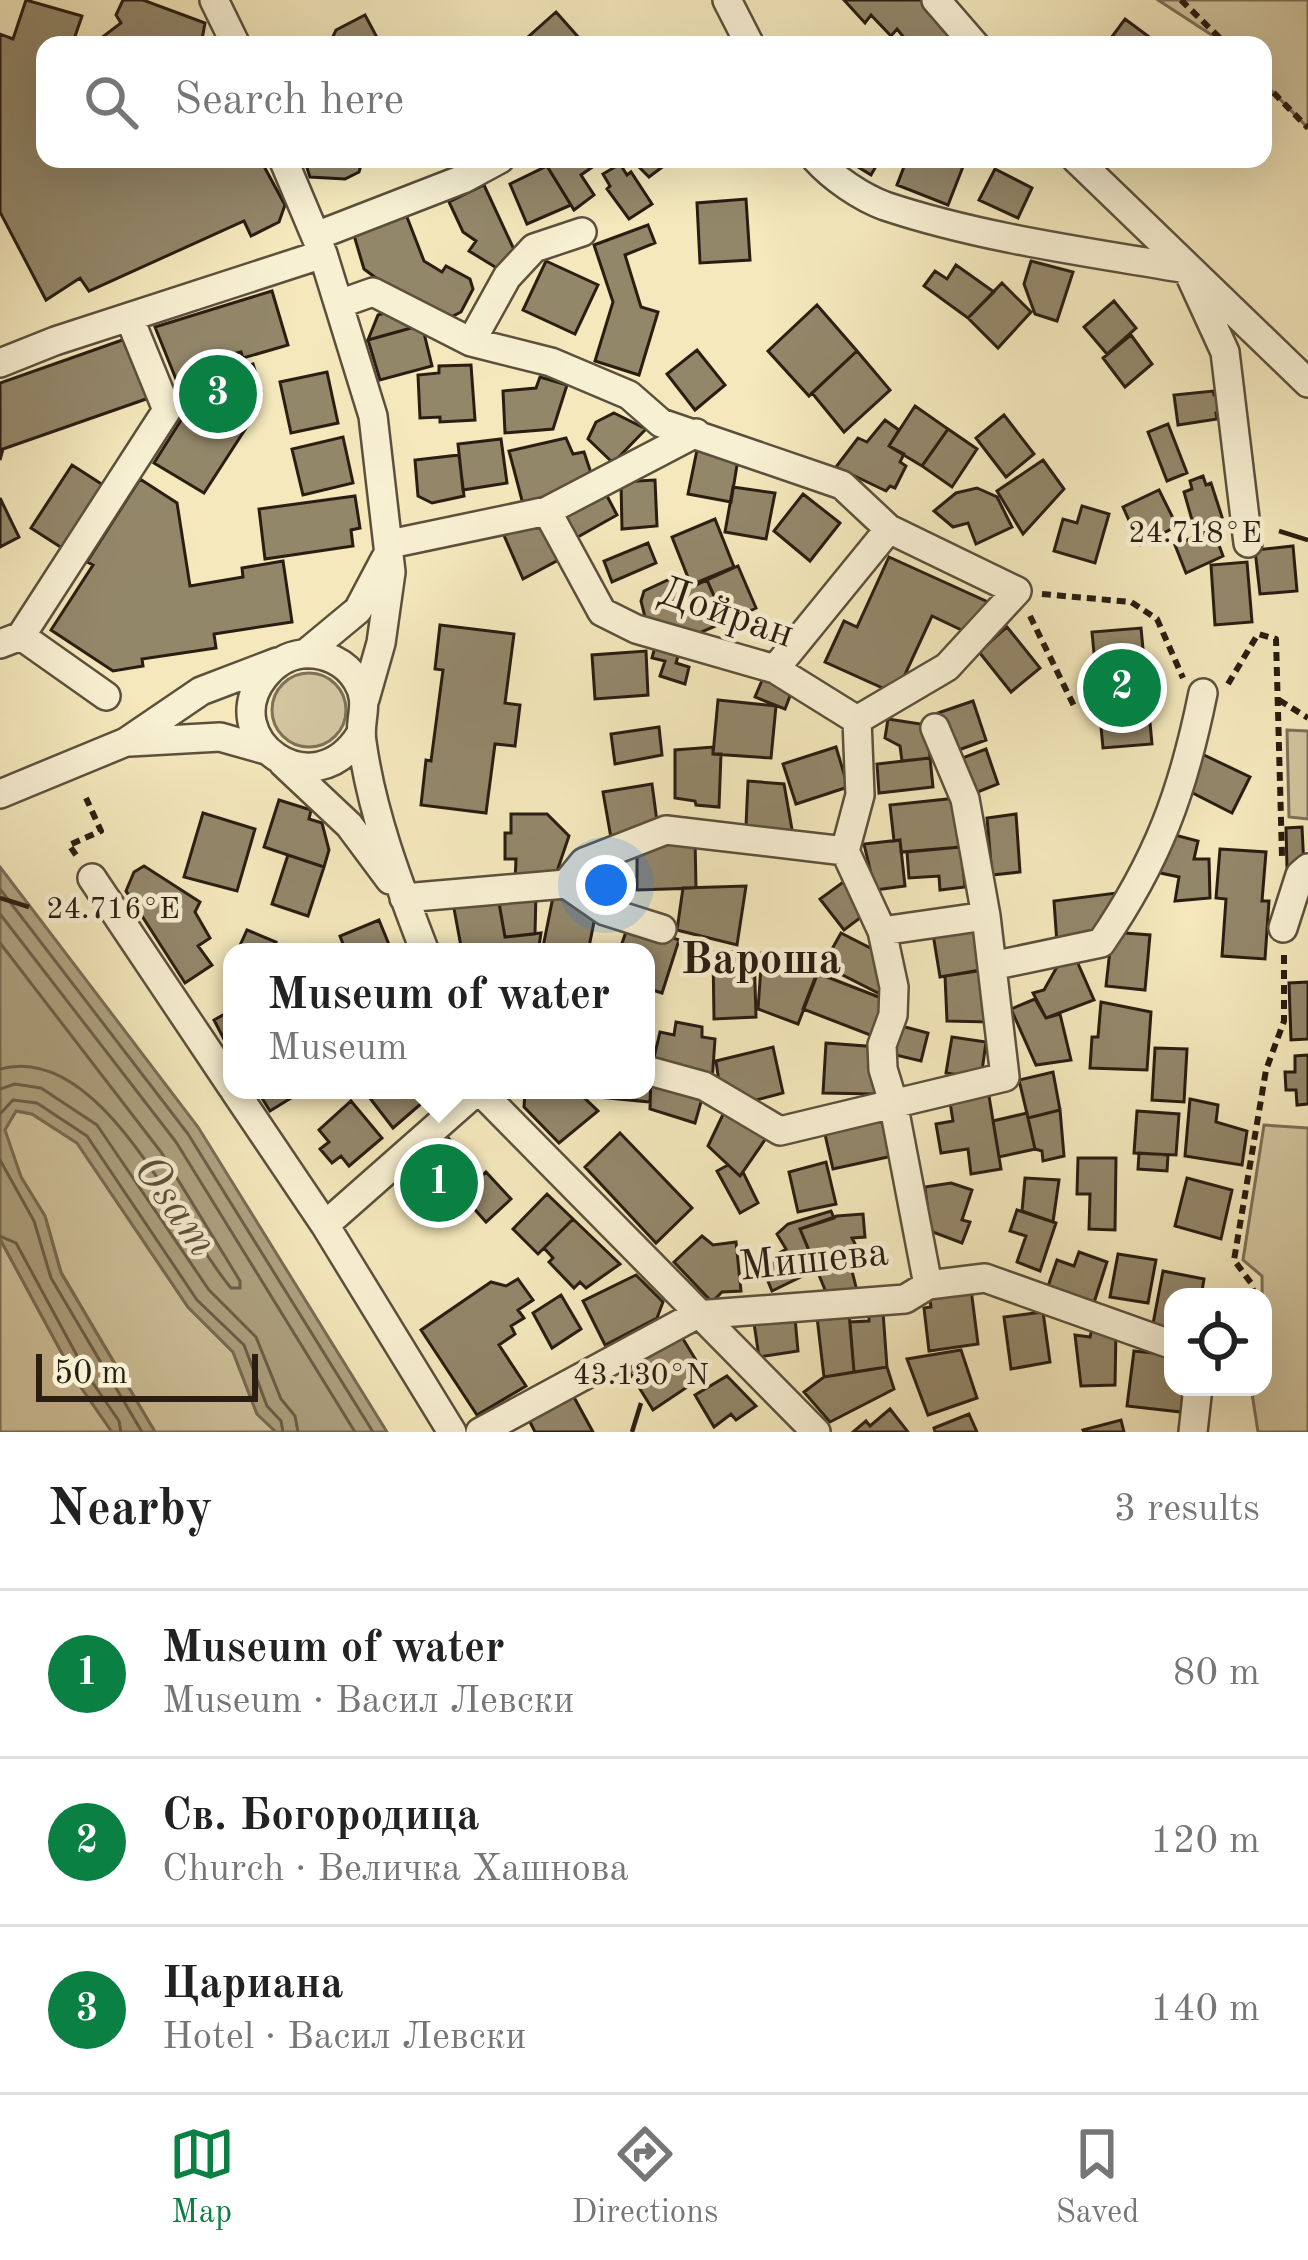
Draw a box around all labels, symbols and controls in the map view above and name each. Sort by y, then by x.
search box [36,36,1272,168]
icon: search [78,69,144,135]
text: Search here [174,79,404,124]
pin: 3 [179,349,257,439]
text: 24.718°E [1128,519,1262,549]
street label: Дойран [653,571,799,657]
pin: 2 [1083,643,1161,733]
your location [576,855,636,915]
text: 24.716°E [46,895,180,925]
district label: Вароша [681,939,841,984]
popup [223,943,655,1099]
text: Museum of water [268,974,610,1019]
text: Museum [268,1029,408,1068]
pin: 1 [400,1138,478,1228]
water label: Osam [124,1148,225,1265]
street label: Мишева [737,1232,891,1290]
map controls [1164,1288,1272,1396]
button: locate [1164,1288,1272,1396]
scale bar [36,1348,258,1401]
text: 50 m [54,1358,128,1391]
text: 43.130°N [573,1361,709,1391]
text: Nearby [48,1485,213,1536]
text: 3 results [1114,1490,1260,1529]
text: Museum of water [162,1627,505,1672]
text: 1 [76,1654,98,1693]
text: 80 m [1173,1654,1260,1693]
text: Museum · Васил Левски [162,1682,574,1721]
text: Св. Богородица [162,1795,480,1840]
text: 2 [76,1822,98,1861]
text: 120 m [1150,1822,1260,1861]
text: Church · Величка Хашнова [162,1850,629,1889]
text: Цариана [162,1963,344,2008]
text: 3 [76,1990,98,2029]
text: 140 m [1150,1990,1260,2029]
text: Hotel · Васил Левски [162,2018,526,2057]
tab: Map [169,2121,235,2234]
tab: Directions [572,2121,718,2234]
tab: Saved [1055,2121,1139,2234]

